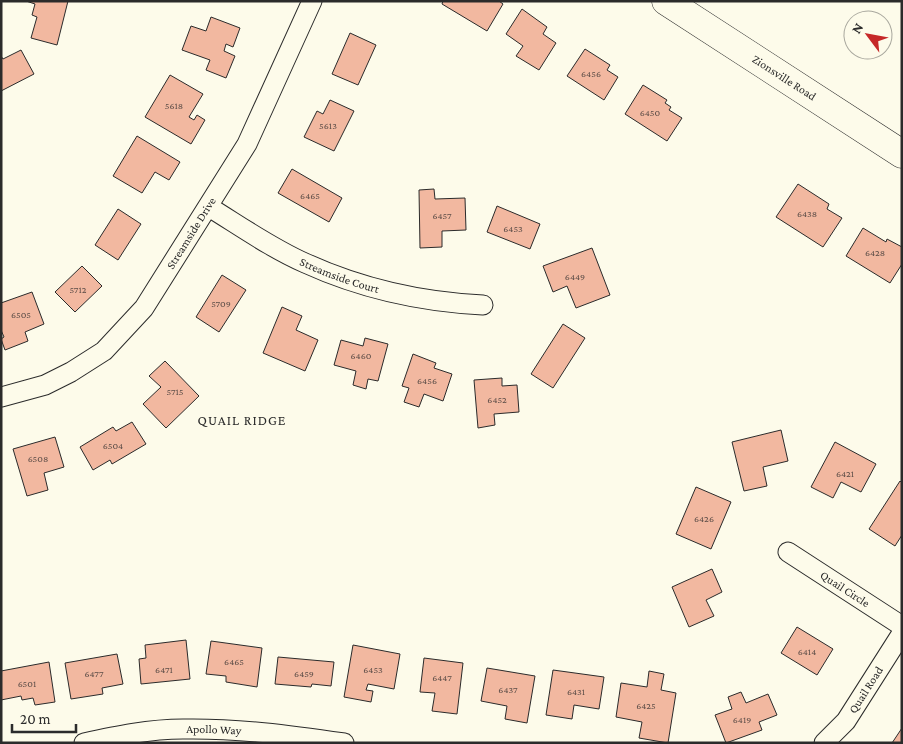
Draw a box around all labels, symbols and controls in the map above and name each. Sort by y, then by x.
north arrow [843,10,893,60]
text: N [848,19,867,36]
street label: Zionsville Road [750,52,819,104]
house number: 6456 [581,68,601,79]
house number: 5618 [165,100,183,111]
house number: 6450 [640,107,661,118]
house number: 5613 [319,120,337,131]
house number: 6465 [300,190,320,201]
street label: Streamside Drive [163,195,219,272]
house number: 6438 [797,208,817,219]
house number: 6457 [432,210,452,221]
house number: 6453 [503,223,523,234]
house number: 6428 [865,247,885,258]
street label: Streamside Court [298,255,382,296]
house number: 6449 [565,271,585,282]
house number: 5712 [69,284,87,295]
house number: 5709 [211,298,231,309]
house number: 6505 [11,309,31,320]
house number: 6460 [351,350,372,361]
house number: 6456 [417,375,437,386]
house number: 5715 [166,386,184,397]
house number: 6452 [487,394,507,405]
district label: QUAIL RIDGE [198,412,286,428]
house number: 6504 [103,440,123,451]
house number: 6508 [28,453,48,464]
house number: 6421 [836,468,854,479]
house number: 6426 [694,513,714,524]
street label: Quail Circle [818,568,872,610]
house number: 6414 [798,646,816,657]
house number: 6465 [224,656,244,667]
street label: Quail Road [846,663,886,716]
house number: 6471 [155,664,173,675]
house number: 6453 [363,664,383,675]
house number: 6477 [84,668,104,679]
house number: 6459 [294,668,314,679]
house number: 6447 [432,672,452,683]
house number: 6501 [18,678,36,689]
house number: 6437 [498,684,518,695]
house number: 6431 [567,686,585,697]
house number: 6425 [636,700,656,711]
scale bar [12,702,76,734]
text: 20 m [20,711,51,727]
house number: 6419 [733,714,751,725]
street label: Apollo Way [186,722,242,738]

